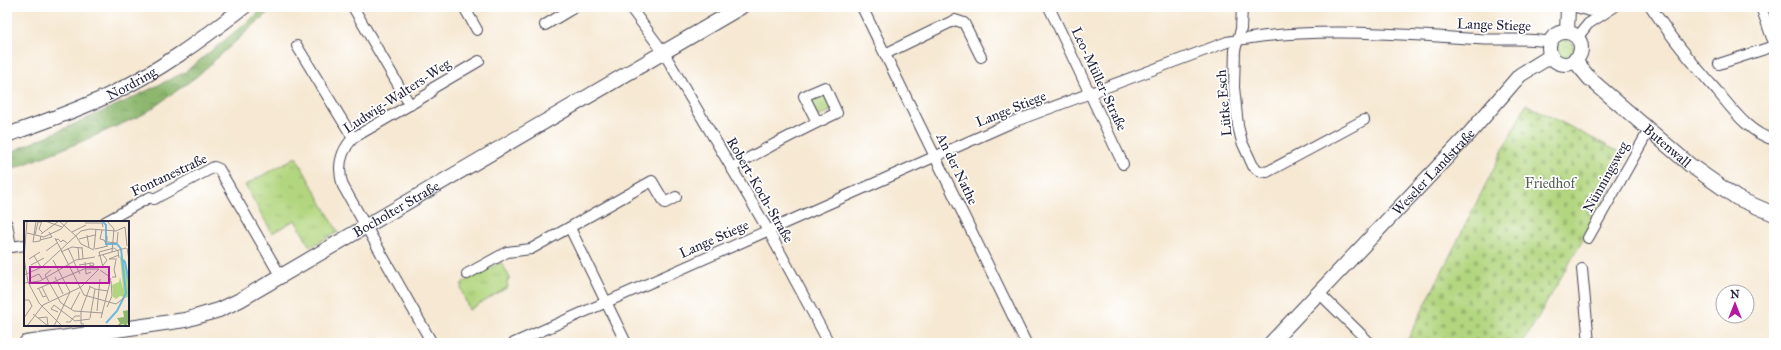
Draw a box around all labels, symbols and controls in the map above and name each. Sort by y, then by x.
street label: Lange Stiege [1457,15,1532,35]
street label: Leo-Müller-Straße [1068,24,1131,134]
street label: Ludwig-Walters-Weg [340,55,454,137]
street label: Nordring [104,62,160,103]
street label: Lütke Esch [1213,69,1235,137]
street label: Lange Stiege [973,87,1049,131]
street label: Butenwall [1640,120,1695,171]
street label: Weseler Landstraße [1388,125,1478,218]
street label: An der Nathe [932,130,982,208]
street label: Robert-Koch-Straße [723,134,797,246]
street label: Nünningsweg [1579,138,1633,216]
street label: Fontanestraße [128,150,210,200]
park label: Friedhof [1525,175,1577,192]
street label: Bocholter Straße [350,177,442,241]
street label: Lange Stiege [677,216,751,262]
inset map [24,221,129,326]
north arrow [1715,284,1755,324]
text: N [1730,288,1740,301]

